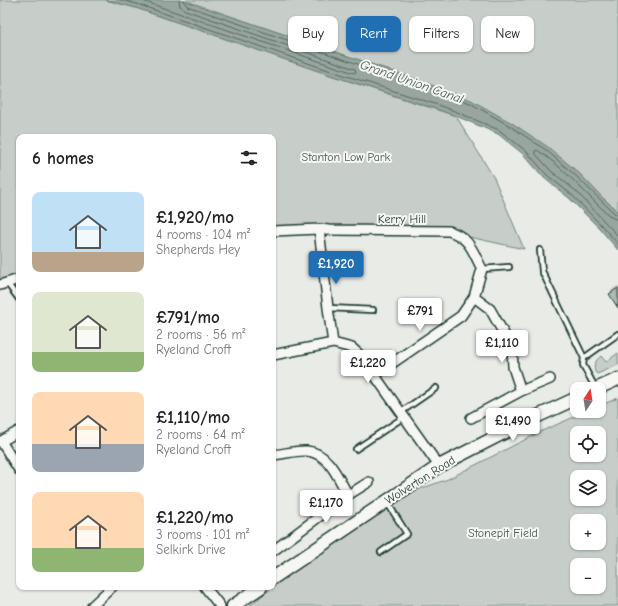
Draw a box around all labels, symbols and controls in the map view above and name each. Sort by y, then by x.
chip: Buy [288,16,338,52]
chip: Rent [346,16,401,52]
chip: Filters [409,16,473,52]
chip: New [481,16,534,52]
water label: Grand Union Canal [358,57,466,106]
icon: filters [238,147,260,169]
text: 6 homes [32,149,94,168]
park label: Stanton Low Park [302,150,391,164]
icon: home [64,208,112,256]
text: £1,920/mo [156,208,234,227]
street label: Kerry Hill [378,212,426,226]
text: 4 rooms · 104 m² [156,227,250,242]
text: Shepherds Hey [156,242,240,257]
pin: £1,920 [303,251,369,285]
text: £1,920 [318,256,354,271]
pin: £791 [396,298,444,332]
text: £791 [407,303,433,318]
icon: home [64,308,112,356]
text: £791/mo [156,308,220,327]
text: 2 rooms · 56 m² [156,327,245,342]
pin: £1,110 [469,330,535,364]
text: £1,110 [485,335,519,350]
text: Ryeland Croft [156,342,231,357]
pin: £1,220 [335,350,401,384]
text: £1,220 [350,355,386,370]
north arrow [570,382,606,418]
map controls [570,382,606,594]
icon: home [64,408,112,456]
text: £1,110/mo [156,408,230,427]
pin: £1,490 [480,408,546,442]
text: £1,490 [495,413,531,428]
button: locate [570,426,606,462]
text: 2 rooms · 64 m² [156,427,245,442]
text: Ryeland Croft [156,442,231,457]
street label: Wolverton Road [382,453,458,507]
button: layers [570,470,606,506]
pin: £1,170 [293,490,359,524]
text: £1,170 [309,495,343,510]
icon: home [64,508,112,556]
text: £1,220/mo [156,508,234,527]
button: + [570,514,606,550]
park label: Stonepit Field [468,526,538,540]
text: 3 rooms · 101 m² [156,527,249,542]
text: Selkirk Drive [156,542,226,557]
button: − [570,558,606,594]

